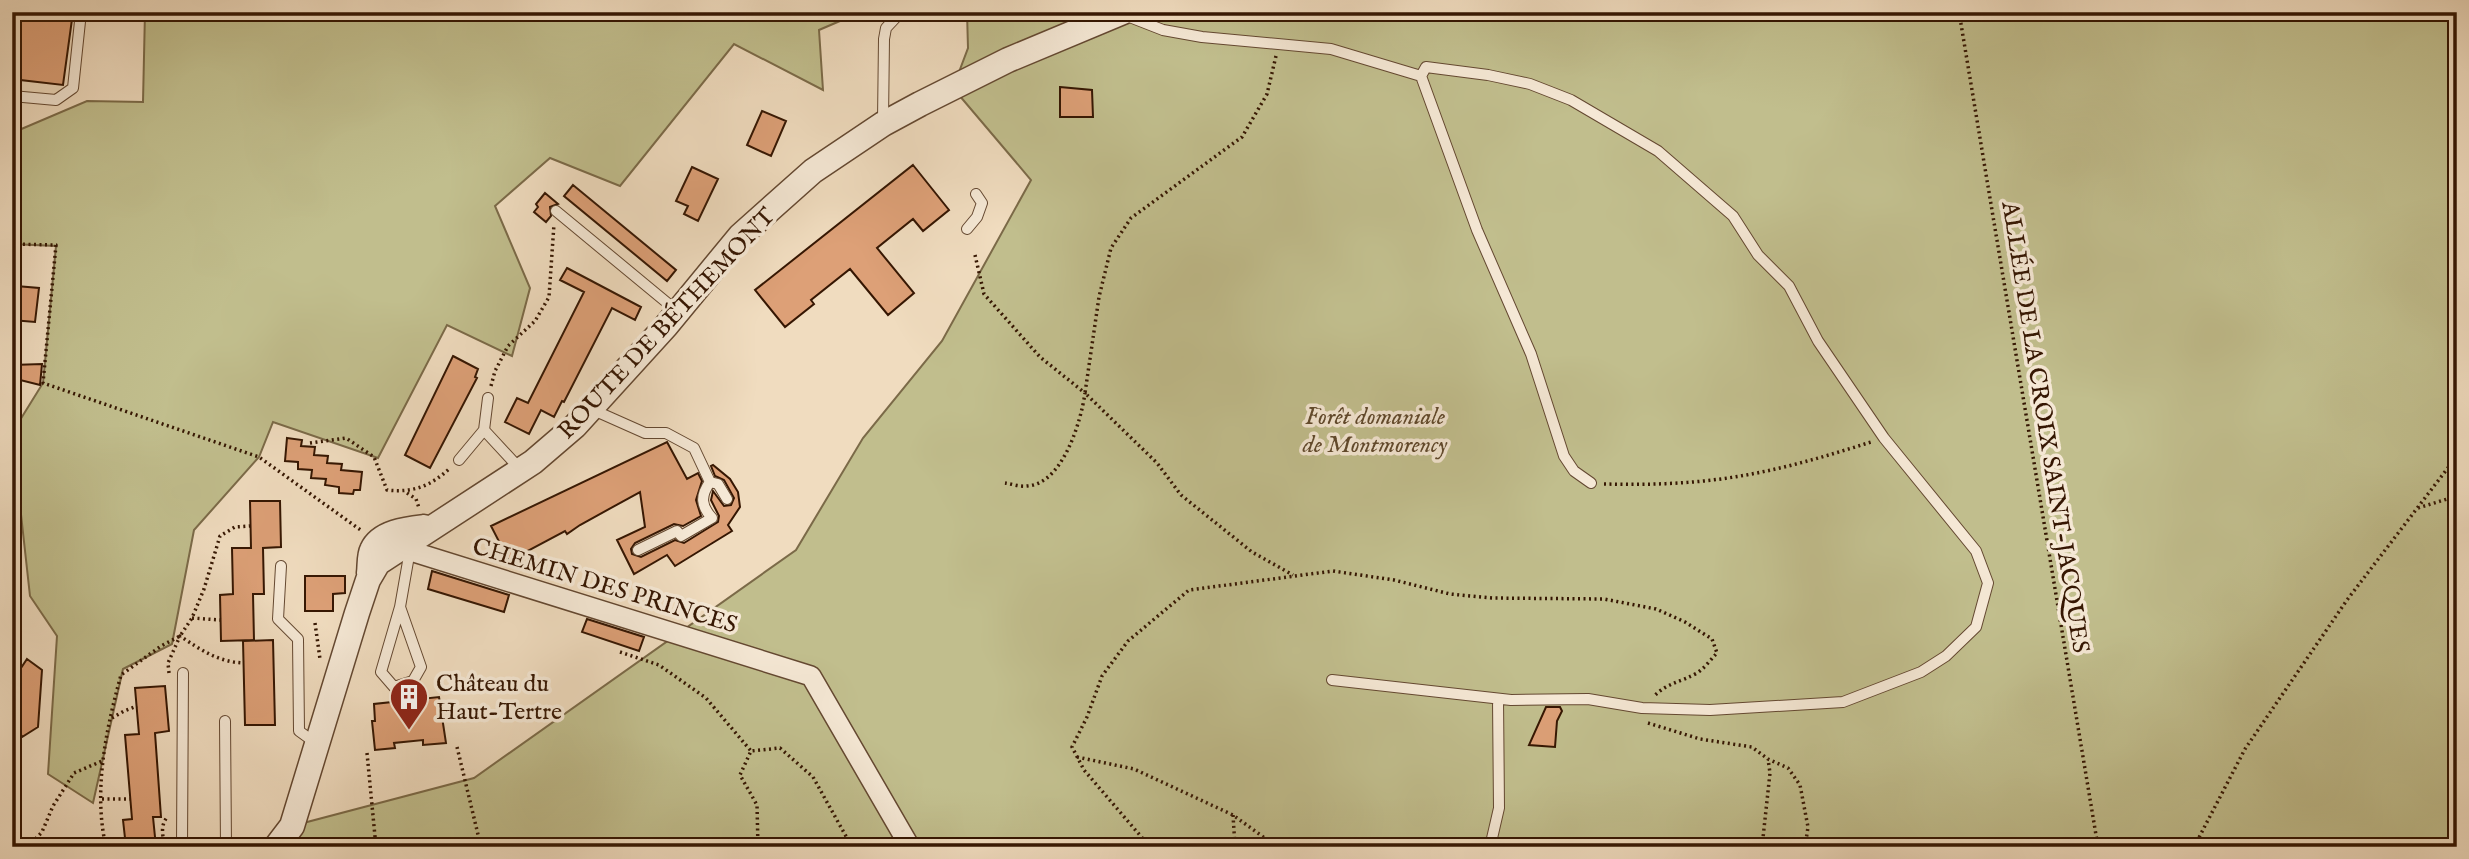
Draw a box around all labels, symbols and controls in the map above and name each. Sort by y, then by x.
street label: ALLÉE DE LA CROIX SAINT-JACQUES [1993,198,2096,655]
street label: ROUTE DE BÉTHEMONT [552,201,783,446]
park label: Forêt domaniale de Montmorency [1302,402,1448,461]
street label: CHEMIN DES PRINCES [468,531,741,642]
place label: Château du Haut-Tertre [436,669,562,728]
building icon: Château du Haut-Tertre [388,676,430,731]

